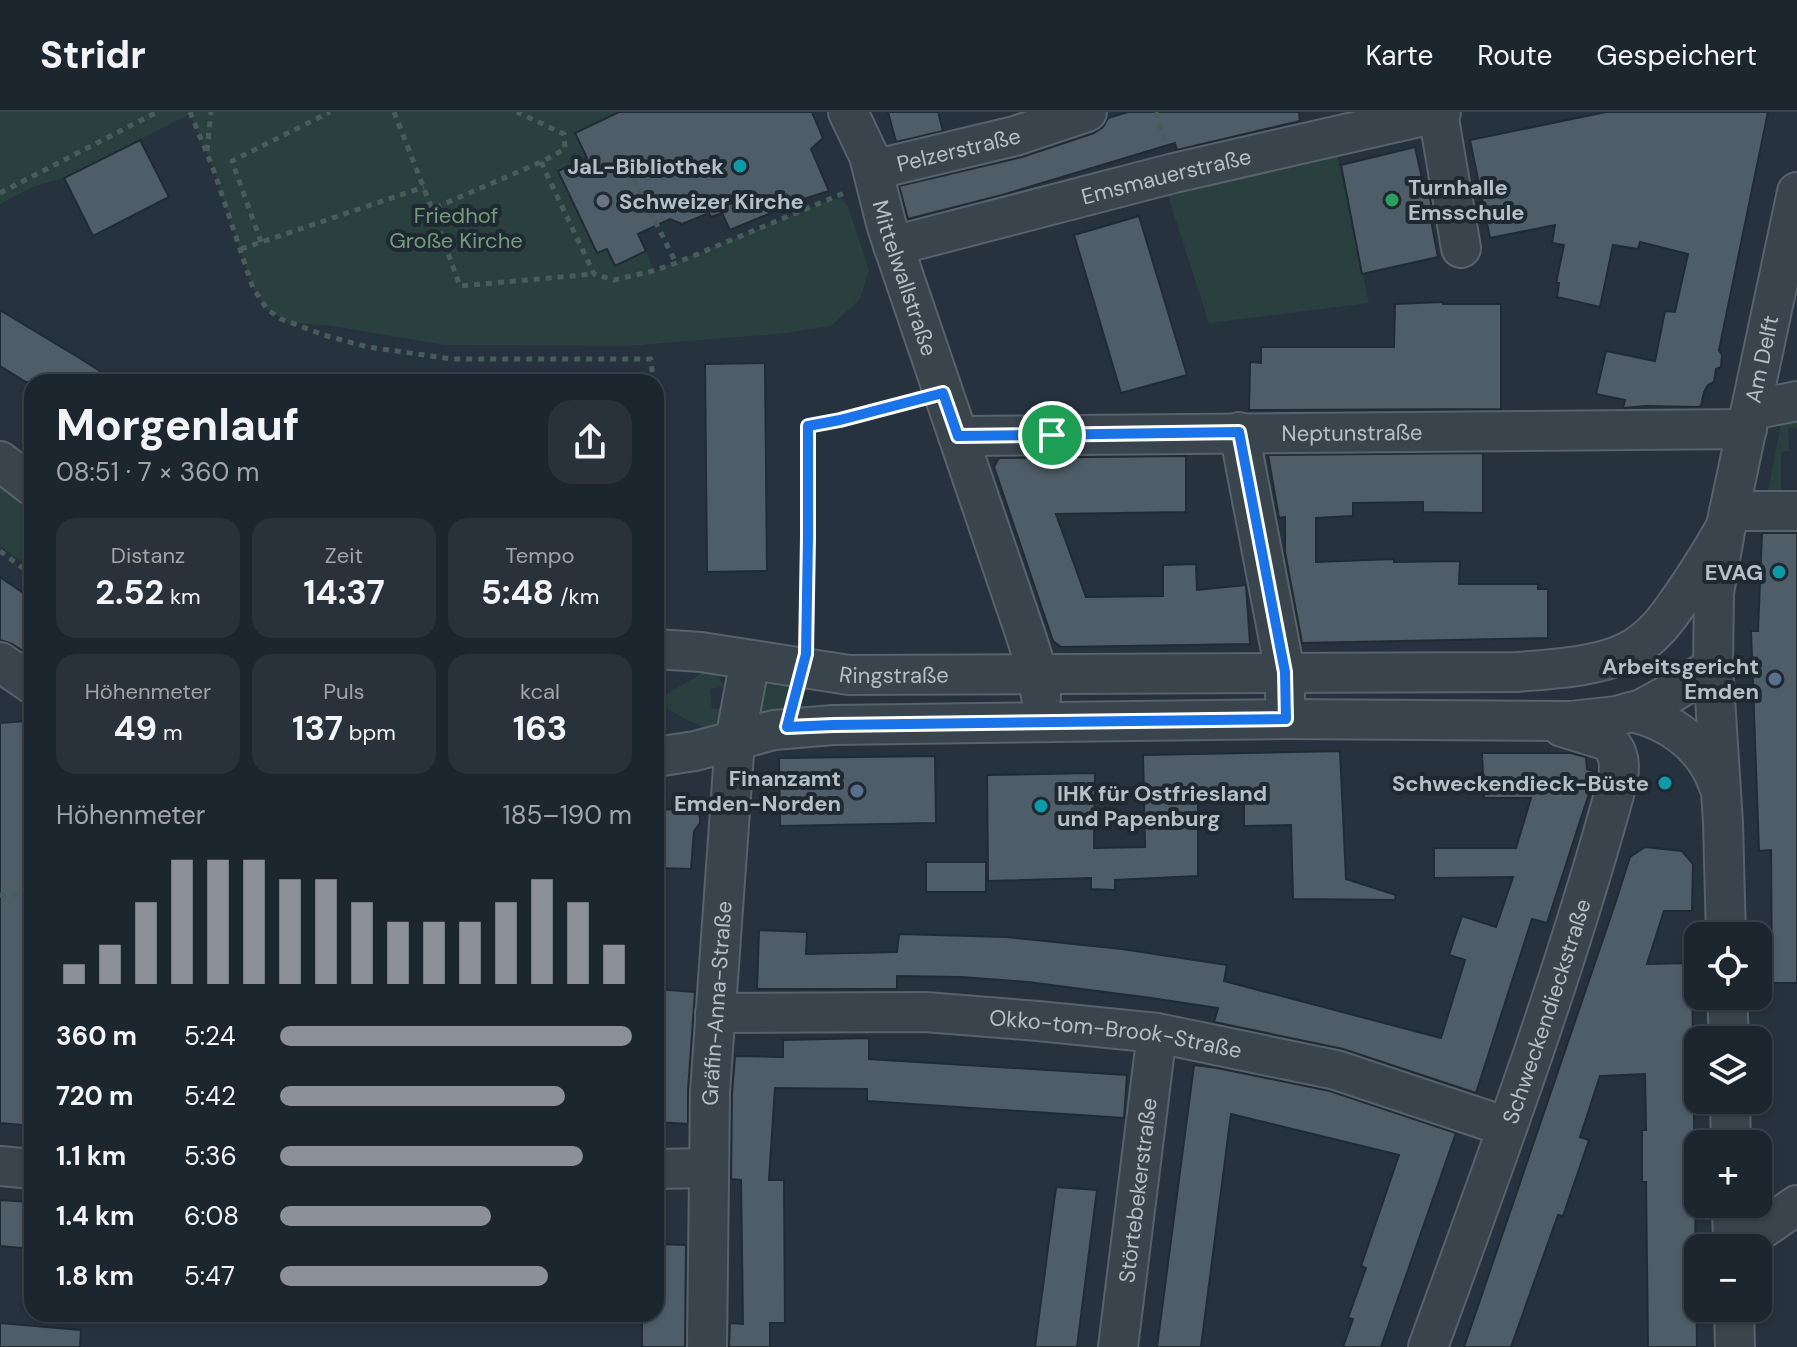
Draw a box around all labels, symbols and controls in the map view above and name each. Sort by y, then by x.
text: Stridr [40,30,146,80]
text: Karte [1366,37,1433,74]
text: Route [1477,37,1552,74]
text: Gespeichert [1596,37,1757,74]
street label: Pelzerstraße [894,121,1023,178]
street label: Emsmauerstraße [1078,141,1254,211]
place label: JaL-Bibliothek [567,152,724,181]
marker: JaL-Bibliothek [731,157,749,175]
place label: Turnhalle Emsschule [1408,173,1525,227]
place label: Schweizer Kirche [619,187,804,216]
marker: Turnhalle Emsschule [1383,191,1401,209]
marker: Schweizer Kirche [594,192,612,210]
street label: Mittelwallstraße [866,197,944,360]
park label: Friedhof Große Kirche [389,201,523,255]
street label: Am Delft [1738,313,1785,406]
text: Morgenlauf [56,396,299,454]
button: share [548,400,632,484]
pin [1018,401,1086,469]
icon: arrive [1030,413,1074,457]
street label: Neptunstraße [1281,417,1423,448]
text: 08:51 · 7 × 360 m [56,455,259,489]
text: Distanz [111,541,185,570]
text: Zeit [325,541,363,570]
text: Tempo [505,541,575,570]
place label: EVAG [1705,558,1763,587]
marker: EVAG [1770,563,1788,581]
text: 2.52 [95,570,164,615]
text: 14:37 [303,570,385,615]
text: 5:48 [481,570,554,615]
text: km [164,582,201,611]
text: /km [554,582,599,611]
place label: Arbeitsgericht Emden [1602,652,1759,706]
street label: Ringstraße [837,659,949,690]
marker: Arbeitsgericht Emden [1766,670,1784,688]
text: Höhenmeter [85,677,211,706]
text: Puls [323,677,365,706]
text: kcal [520,677,560,706]
text: 49 [113,706,157,751]
text: 137 [292,706,343,751]
text: 163 [513,706,567,751]
text: m [157,718,183,747]
text: bpm [343,718,396,747]
place label: Finanzamt Emden-Norden [674,764,841,818]
place label: Schweckendieck-Büste [1392,769,1649,798]
marker: Schweckendieck-Büste [1656,774,1674,792]
place label: IHK für Ostfriesland und Papenburg [1057,779,1267,833]
marker: Finanzamt Emden-Norden [848,782,866,800]
marker: IHK für Ostfriesland und Papenburg [1032,797,1050,815]
text: Höhenmeter [56,798,205,832]
text: 185–190 m [503,798,632,832]
street label: Schweckendieckstraße [1495,895,1597,1128]
street label: Gräfin-Anna-Straße [695,900,738,1106]
map controls [1684,922,1772,1322]
button: locate [1684,922,1772,1010]
street label: Okko-tom-Brook-Straße [988,1003,1244,1065]
text: 360 m [56,1019,137,1053]
text: 5:24 [184,1019,235,1053]
button: layers [1684,1026,1772,1114]
text: 720 m [56,1079,133,1113]
text: 5:42 [184,1079,236,1113]
street label: Störtebekerstraße [1112,1096,1163,1284]
button: + [1684,1130,1772,1218]
text: 1.1 km [56,1139,126,1173]
text: 5:36 [184,1139,237,1173]
text: 1.4 km [56,1199,135,1233]
text: 6:08 [184,1199,239,1233]
button: − [1684,1234,1772,1322]
text: 1.8 km [56,1259,134,1293]
text: 5:47 [184,1259,235,1293]

